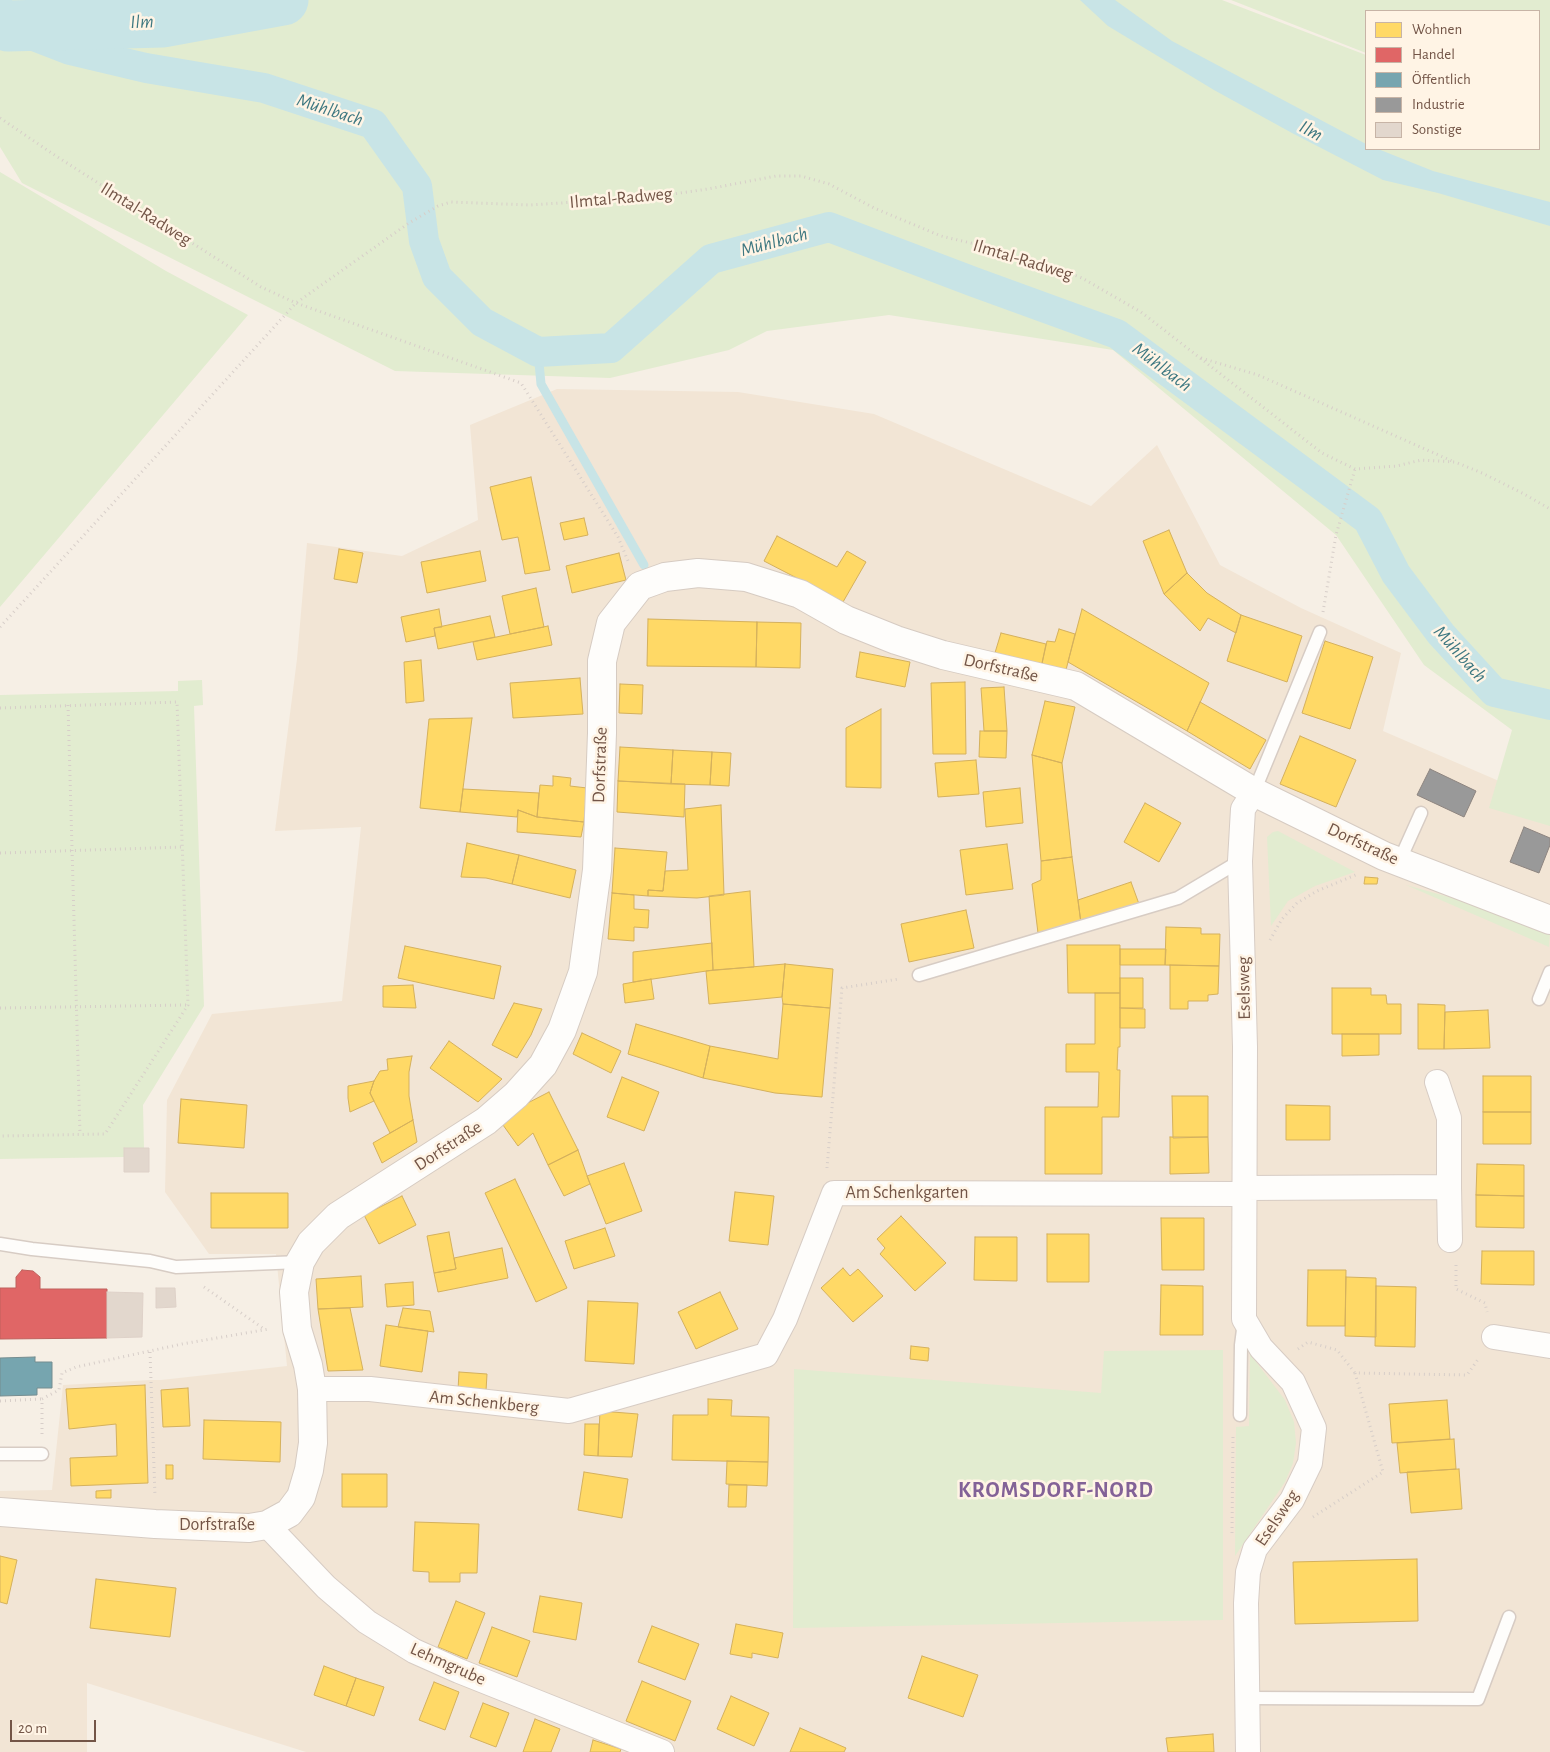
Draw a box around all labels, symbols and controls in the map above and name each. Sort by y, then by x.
water label: Ilm [130,10,154,34]
legend [1365,10,1540,150]
text: Wohnen [1412,22,1462,37]
text: Handel [1412,47,1455,62]
text: Öffentlich [1412,72,1471,87]
water label: Mühlbach [294,89,366,131]
text: Industrie [1412,97,1465,112]
water label: Ilm [1295,115,1327,147]
text: Sonstige [1412,122,1462,137]
street label: Ilmtal-Radweg [97,178,195,250]
street label: Ilmtal-Radweg [569,183,673,213]
water label: Mühlbach [738,222,810,262]
street label: Ilmtal-Radweg [971,235,1075,285]
water label: Mühlbach [1128,337,1196,397]
water label: Mühlbach [1429,621,1491,687]
street label: Dorfstraße [961,649,1041,687]
street label: Dorfstraße [588,727,612,803]
street label: Dorfstraße [1324,818,1402,870]
street label: Eselsweg [1233,956,1255,1020]
street label: Dorfstraße [410,1116,486,1176]
street label: Am Schenkgarten [845,1182,969,1204]
street label: Am Schenkberg [428,1386,540,1418]
district label: KROMSDORF-NORD [956,1477,1156,1503]
street label: Eselsweg [1250,1486,1304,1550]
street label: Dorfstraße [179,1514,255,1536]
street label: Lehmgrube [407,1638,489,1690]
scale bar [12,1710,99,1742]
text: 20 m [18,1721,47,1736]

